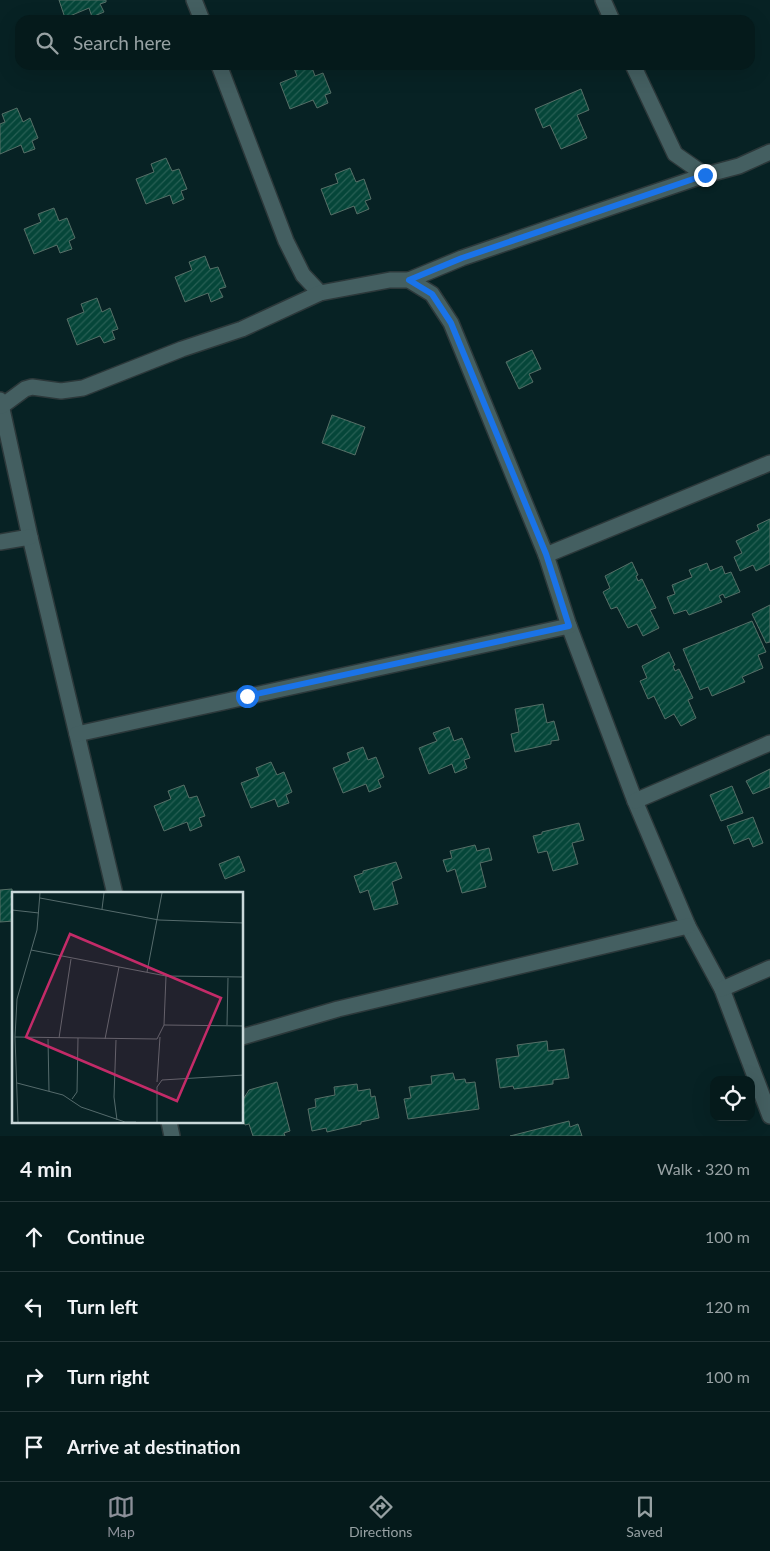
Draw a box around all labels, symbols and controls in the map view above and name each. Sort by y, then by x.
search box [15,15,755,70]
icon: search [33,29,61,57]
text: Search here [73,31,171,54]
route end [694,164,717,187]
route start [236,685,259,708]
inset map [12,892,244,1124]
map controls [710,1076,755,1121]
button: locate [710,1076,755,1121]
text: 4 min [20,1156,72,1181]
text: Walk · 320 m [657,1159,750,1178]
icon: ahead [20,1223,48,1251]
text: Continue [67,1225,145,1248]
text: 100 m [705,1227,750,1246]
icon: left [20,1293,48,1321]
text: Turn left [67,1295,138,1318]
text: 120 m [705,1297,750,1316]
icon: right [20,1363,48,1391]
text: Turn right [67,1365,149,1388]
text: 100 m [705,1367,750,1386]
icon: arrive [20,1433,48,1461]
text: Arrive at destination [67,1435,240,1458]
tab: Map [107,1493,135,1540]
tab: Directions [349,1493,412,1540]
tab: Saved [626,1493,663,1540]

